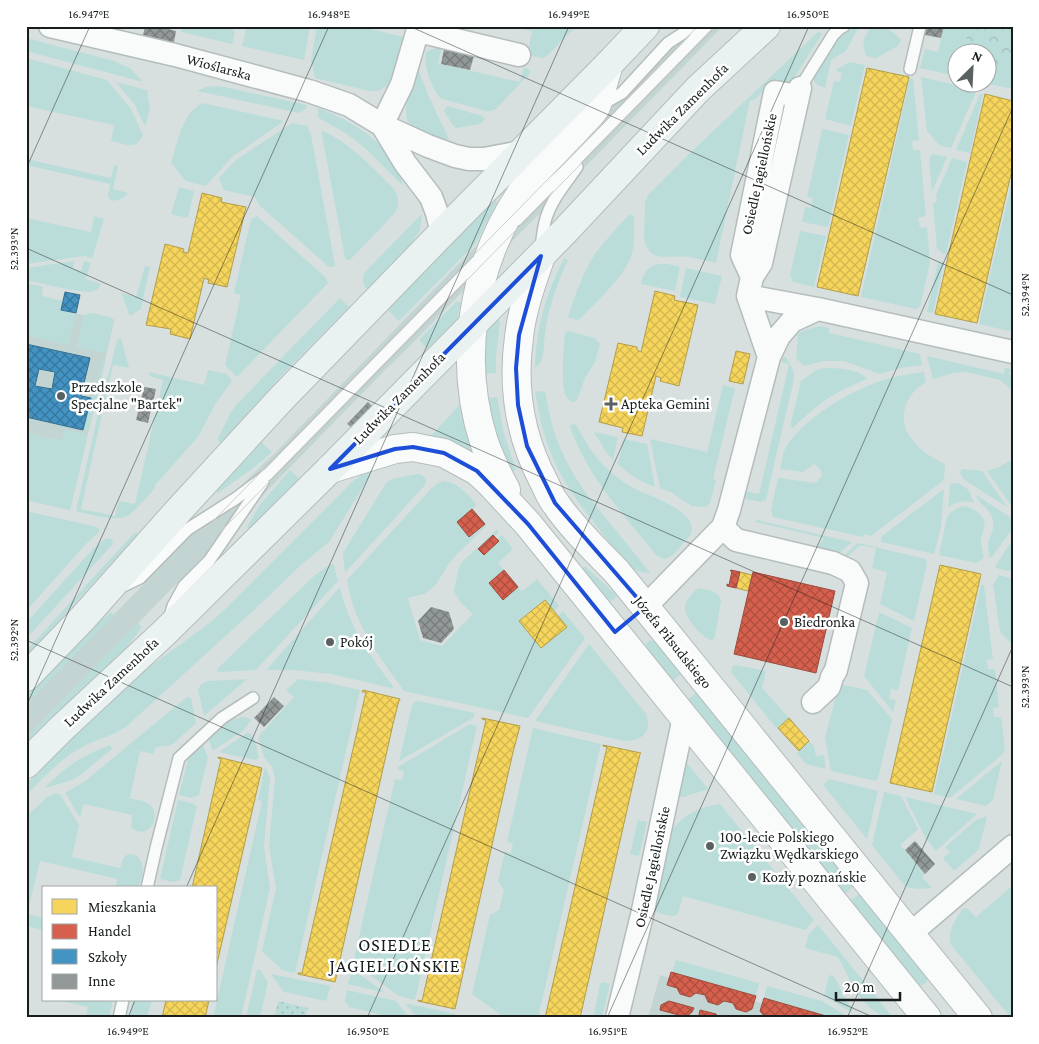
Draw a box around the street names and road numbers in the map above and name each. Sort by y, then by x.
street label: Wioślarska [185,51,253,83]
street label: Ludwika Zamenhofa [633,60,731,158]
street label: Osiedle Jagiellońskie [738,111,781,236]
street label: Ludwika Zamenhofa [350,349,448,447]
street label: Józefa Piłsudskiego [629,591,715,692]
street label: Ludwika Zamenhofa [60,634,162,730]
street label: Osiedle Jagiellońskie [631,804,674,929]

